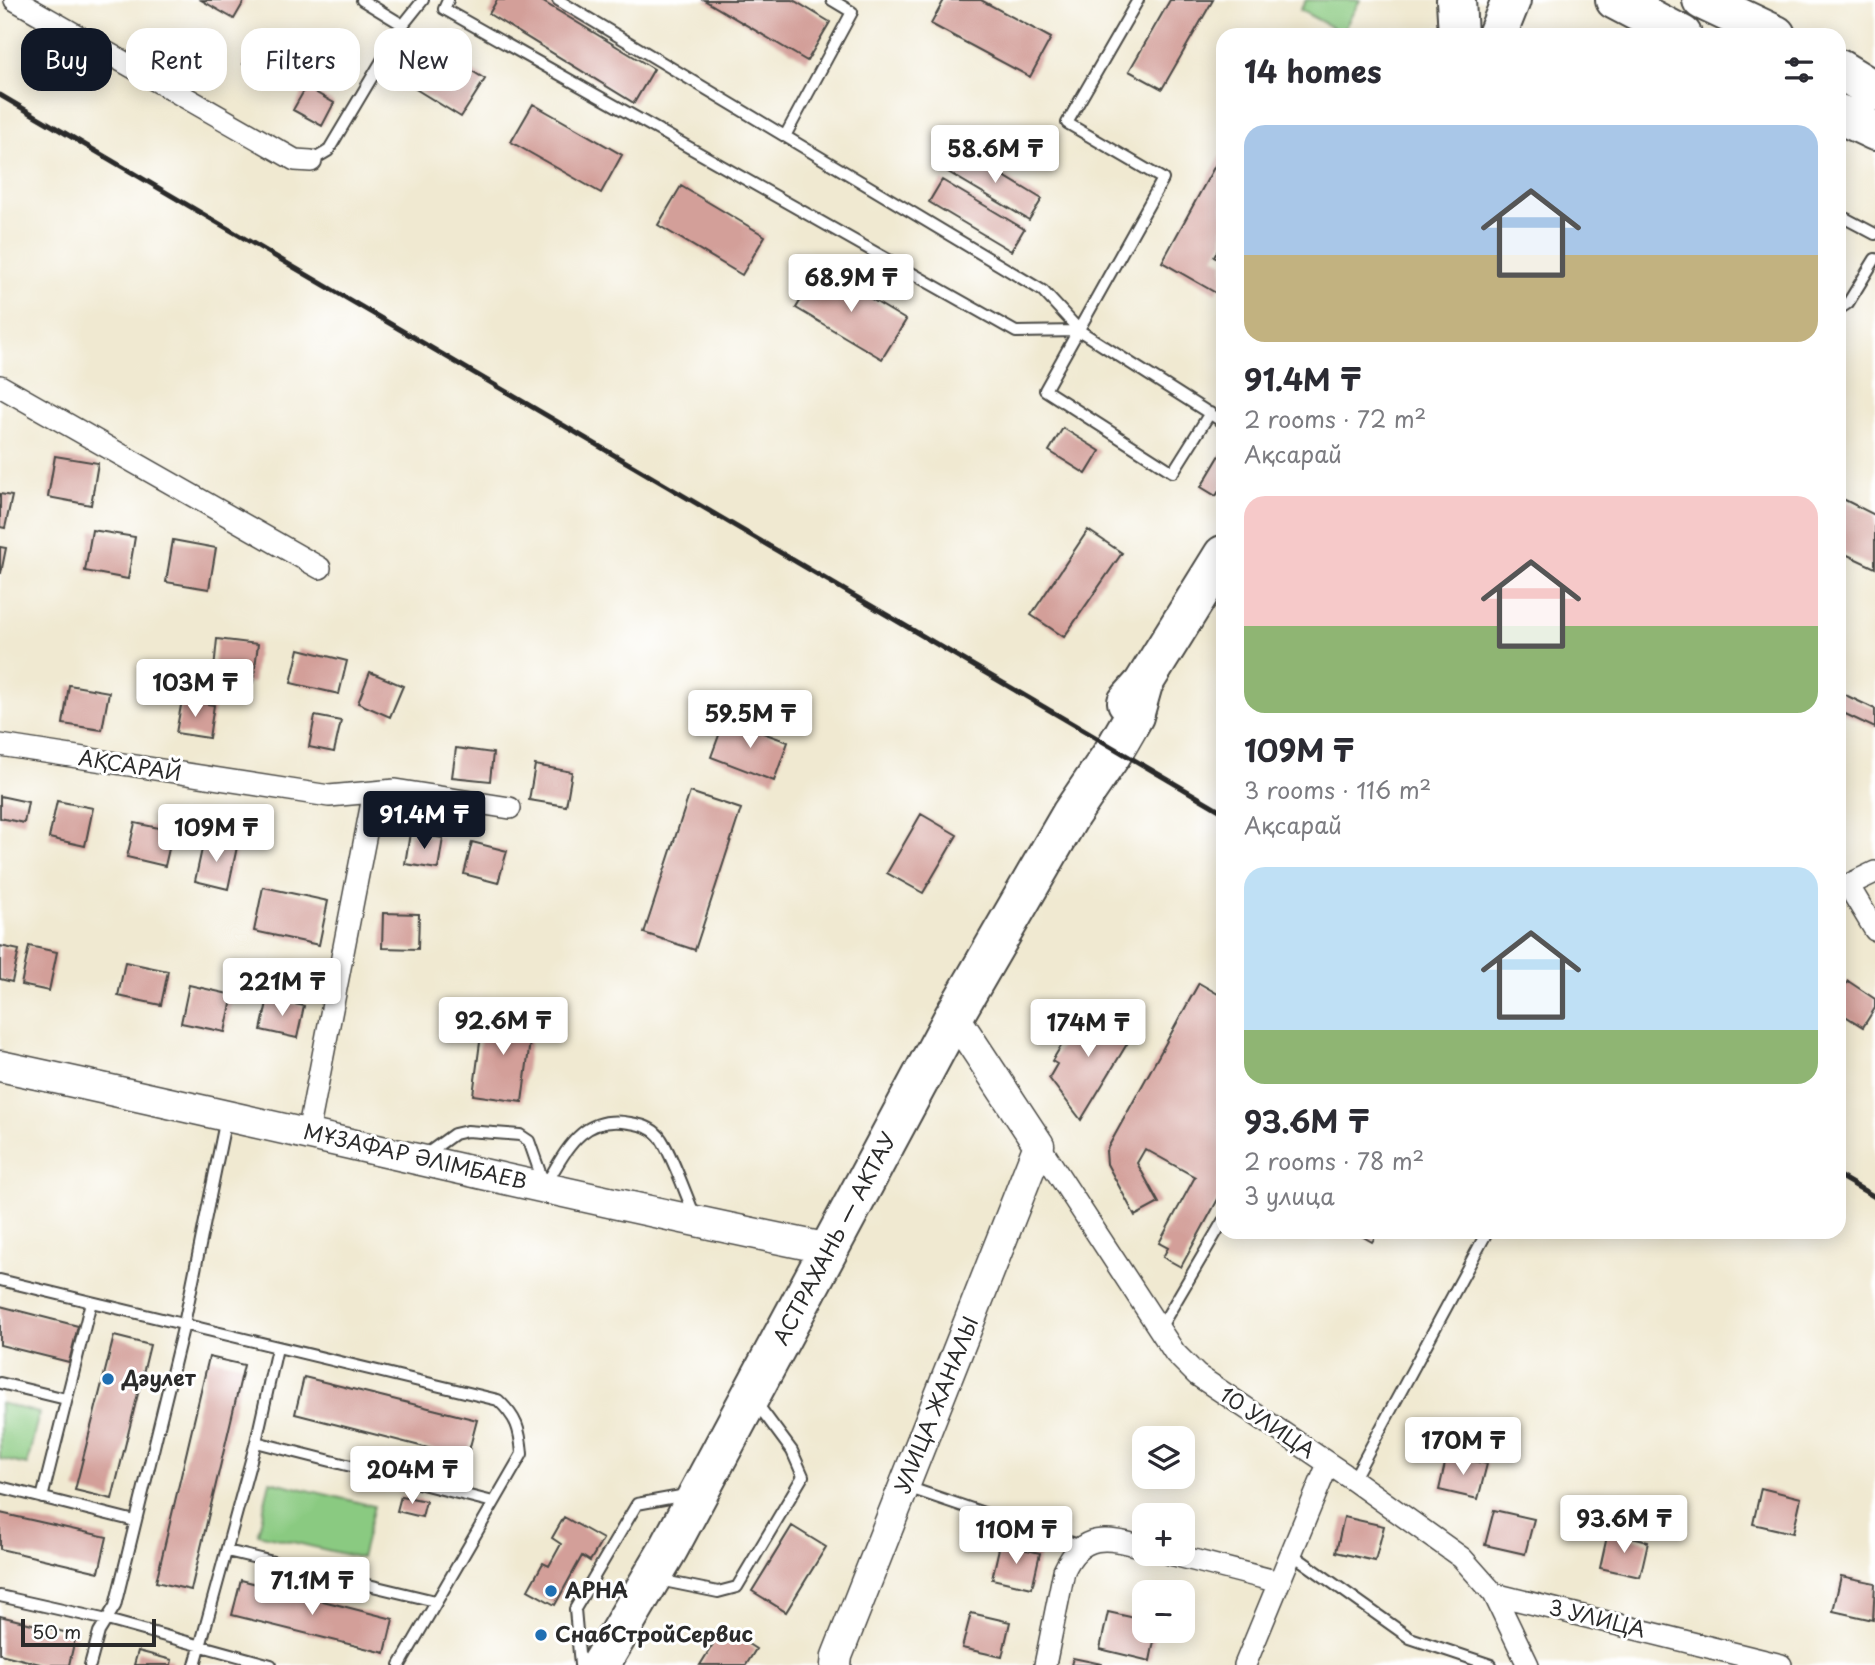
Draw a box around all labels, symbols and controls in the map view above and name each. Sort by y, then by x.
chip: Buy [21,28,112,91]
chip: Rent [126,28,227,91]
chip: Filters [241,28,360,91]
chip: New [374,28,472,91]
text: 14 homes [1244,48,1382,93]
icon: filters [1780,51,1818,89]
pin: 58.6M ₸ [930,125,1060,185]
text: 58.6M ₸ [947,130,1043,165]
icon: home [1468,170,1594,296]
pin: 68.9M ₸ [786,254,916,314]
text: 68.9M ₸ [805,259,897,294]
text: 91.4M ₸ [1244,356,1361,401]
text: 2 rooms · 72 m² [1244,401,1426,436]
text: Ақсарай [1244,436,1342,471]
icon: home [1468,541,1594,667]
pin: 103M ₸ [138,660,252,719]
text: 103M ₸ [152,664,238,699]
pin: 59.5M ₸ [685,690,815,750]
text: 59.5M ₸ [704,695,796,730]
text: 109M ₸ [1244,727,1353,772]
street label: АҚСАРАЙ [76,740,184,788]
text: 3 rooms · 116 m² [1244,772,1431,807]
pin: 91.4M ₸ [359,792,489,851]
text: 91.4M ₸ [379,796,469,831]
pin: 109M ₸ [159,804,273,864]
text: Ақсарай [1244,807,1342,842]
text: 109M ₸ [174,809,258,844]
icon: home [1468,912,1594,1038]
pin: 221M ₸ [225,958,339,1018]
text: 221M ₸ [239,963,325,998]
pin: 92.6M ₸ [438,998,568,1057]
pin: 174M ₸ [1031,1000,1145,1059]
text: 92.6M ₸ [455,1002,551,1037]
text: 174M ₸ [1047,1004,1129,1039]
text: 93.6M ₸ [1244,1098,1369,1143]
street label: МҰЗАФАР ӘЛІМБАЕВ [301,1114,530,1196]
street label: АСТРАХАНЬ — АКТАУ [764,1126,903,1350]
text: 2 rooms · 78 m² [1244,1143,1424,1178]
text: 3 улица [1244,1178,1335,1213]
street label: УЛИЦА ЖАНАЛЫ [885,1311,985,1498]
place label: Дәулет [121,1361,197,1393]
marker: Дәулет [100,1371,116,1387]
street label: 10 УЛИЦА [1214,1378,1322,1465]
pin: 170M ₸ [1406,1418,1520,1477]
text: 170M ₸ [1421,1422,1505,1457]
map controls [1132,1426,1195,1643]
button: layers [1132,1426,1195,1489]
pin: 204M ₸ [355,1446,469,1506]
text: 204M ₸ [366,1451,458,1486]
pin: 93.6M ₸ [1559,1496,1689,1555]
text: 93.6M ₸ [1576,1500,1672,1535]
button: + [1132,1503,1195,1566]
pin: 110M ₸ [959,1506,1073,1566]
text: 110M ₸ [975,1511,1057,1546]
pin: 71.1M ₸ [247,1558,377,1617]
text: 71.1M ₸ [271,1562,353,1597]
place label: АРНА [565,1573,628,1605]
button: − [1132,1580,1195,1643]
marker: АРНА [543,1583,559,1599]
street label: 3 УЛИЦА [1546,1590,1649,1644]
scale bar [21,1616,156,1648]
text: 50 m [32,1617,81,1645]
place label: СнабСтройСервис [555,1617,753,1649]
marker: СнабСтройСервис [533,1627,549,1643]

